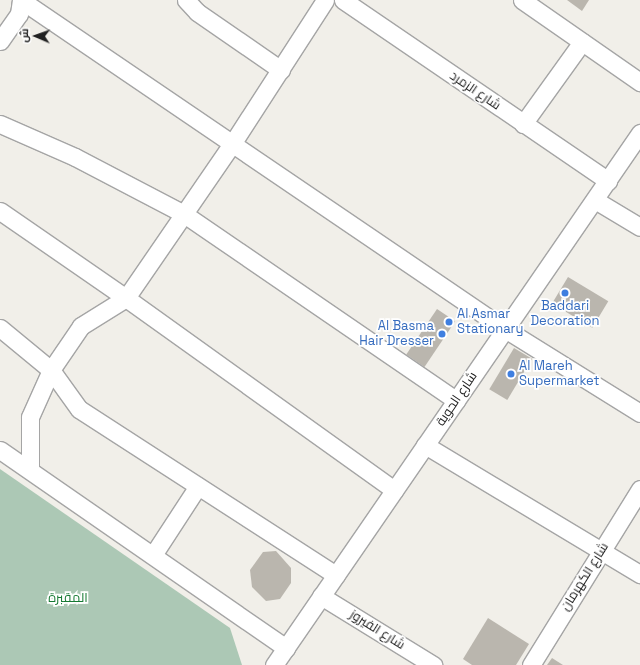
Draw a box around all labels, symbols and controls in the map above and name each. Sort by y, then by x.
north arrow [16,16,56,56]
text: ش [17,28,31,43]
street label: شارع الزمرد [447,68,503,114]
marker: Baddari Decoration [560,288,570,298]
place label: Baddari Decoration [530,299,600,330]
place label: Al Asmar Stationary [457,307,523,338]
marker: Al Asmar Stationary [444,317,454,327]
place label: Al Basma Hair Dresser [359,319,434,350]
marker: Al Basma Hair Dresser [437,329,447,339]
place label: Al Mareh Supermarket [519,359,600,390]
street label: شارع الحوية [433,369,481,429]
marker: Al Mareh Supermarket [506,369,516,379]
street label: شارع الكهرمان [558,540,612,614]
park label: المقبرة [48,590,88,606]
street label: شارع الفيروز [347,607,407,653]

